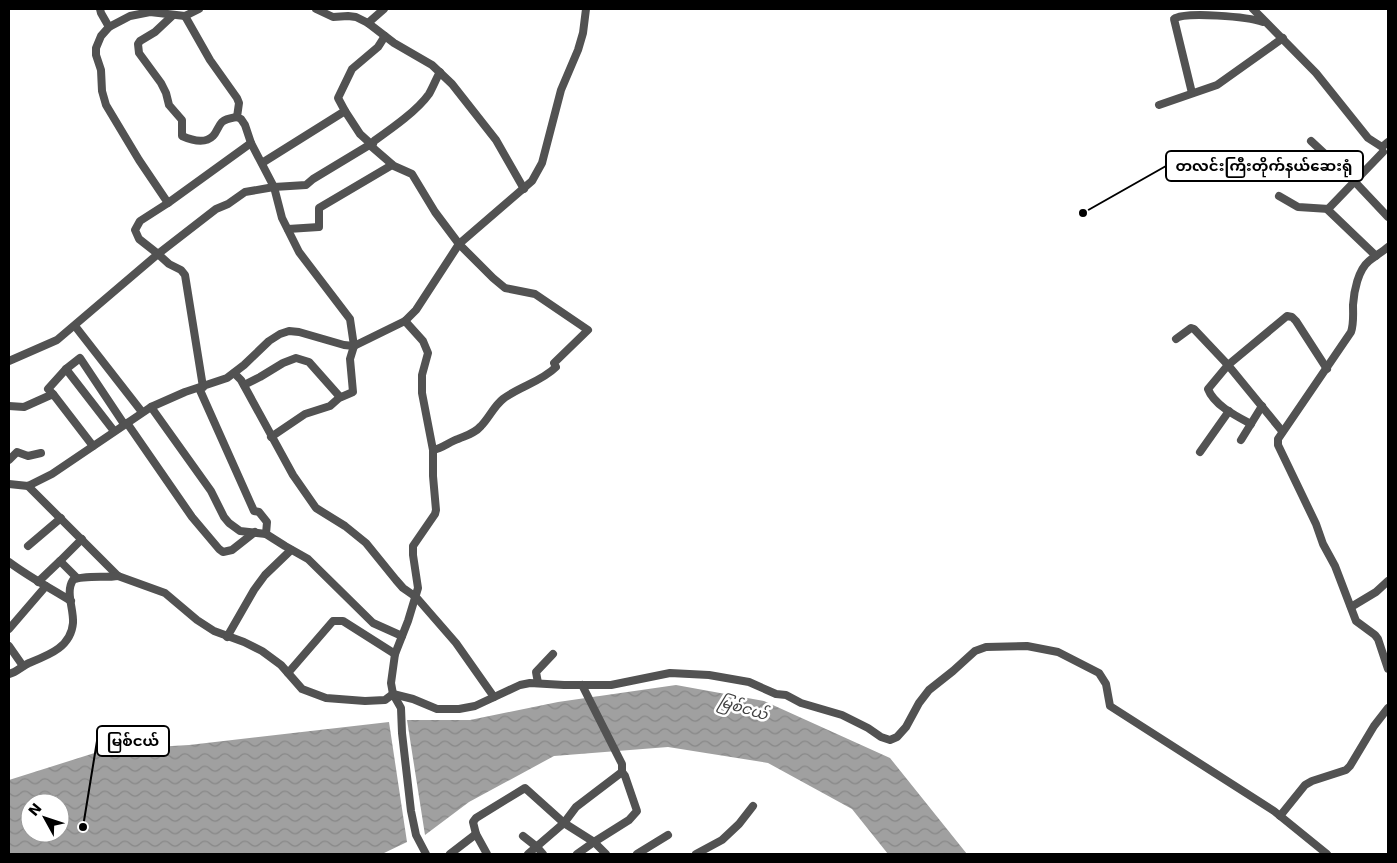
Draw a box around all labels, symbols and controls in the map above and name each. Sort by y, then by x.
callout: တလင်းကြီးတိုက်နယ်ဆေးရုံ [1166,151,1363,181]
text: တလင်းကြီးတိုက်နယ်ဆေးရုံ [1175,156,1353,178]
water label: မြစ်ငယ် [715,690,772,727]
callout: မြစ်ငယ် [97,726,169,756]
text: မြစ်ငယ် [107,731,159,753]
north arrow [20,793,70,843]
text: N [25,800,45,819]

